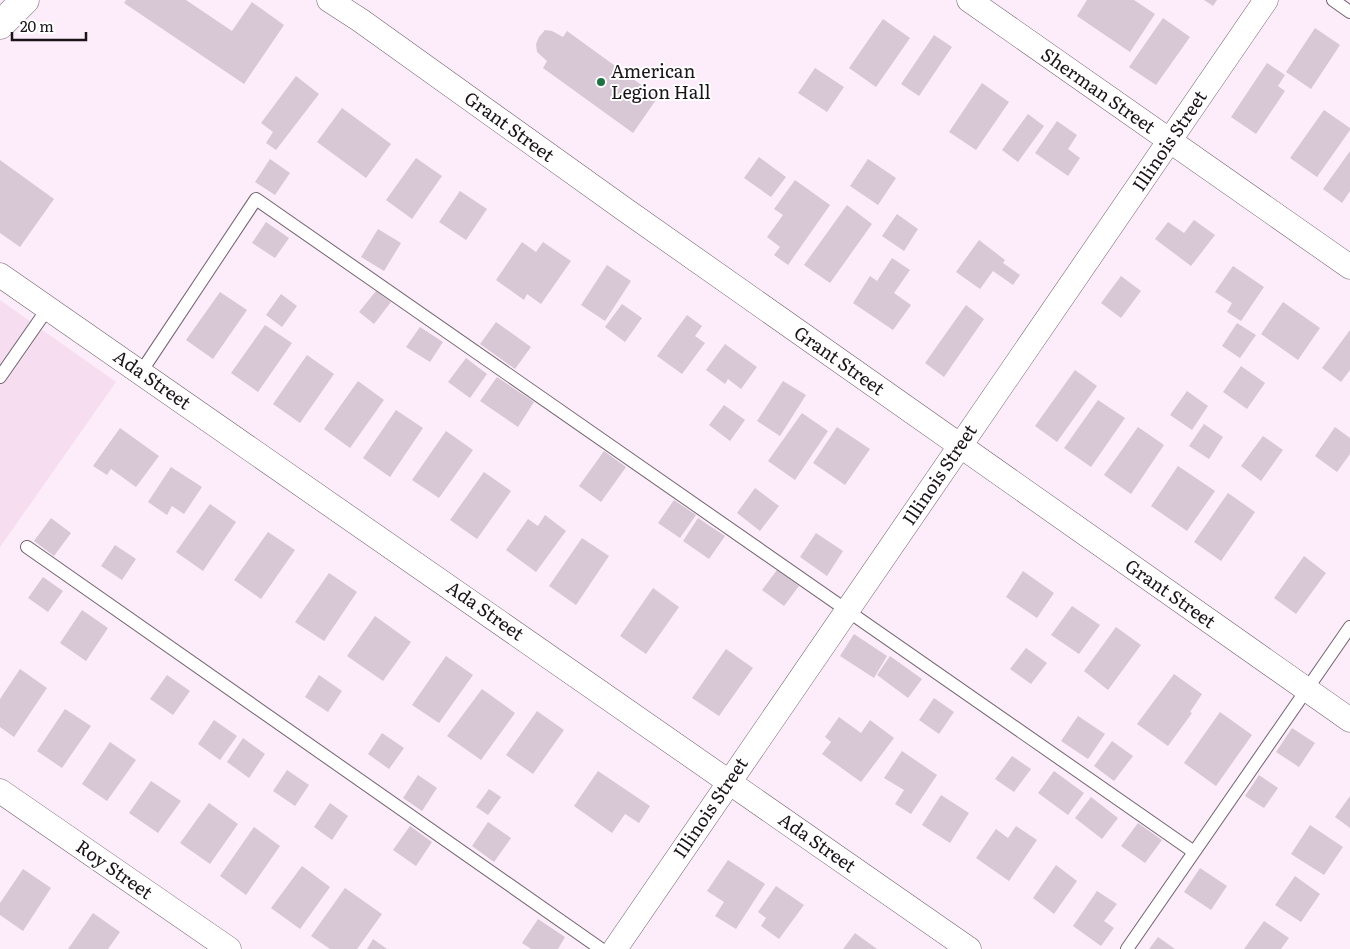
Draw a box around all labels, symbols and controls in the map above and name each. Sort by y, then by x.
scale bar [12,10,86,42]
text: 20 m [20,14,54,37]
street label: Sherman Street [1036,40,1162,140]
place label: American Legion Hall [611,57,711,105]
marker: American Legion Hall [595,76,607,88]
street label: Grant Street [459,84,561,168]
street label: Illinois Street [1125,84,1213,196]
street label: Grant Street [789,319,891,401]
street label: Ada Street [109,342,198,416]
street label: Illinois Street [895,418,983,530]
street label: Grant Street [1120,552,1222,634]
street label: Ada Street [442,573,531,647]
street label: Illinois Street [666,751,754,863]
street label: Ada Street [774,805,863,879]
street label: Roy Street [71,832,159,906]

